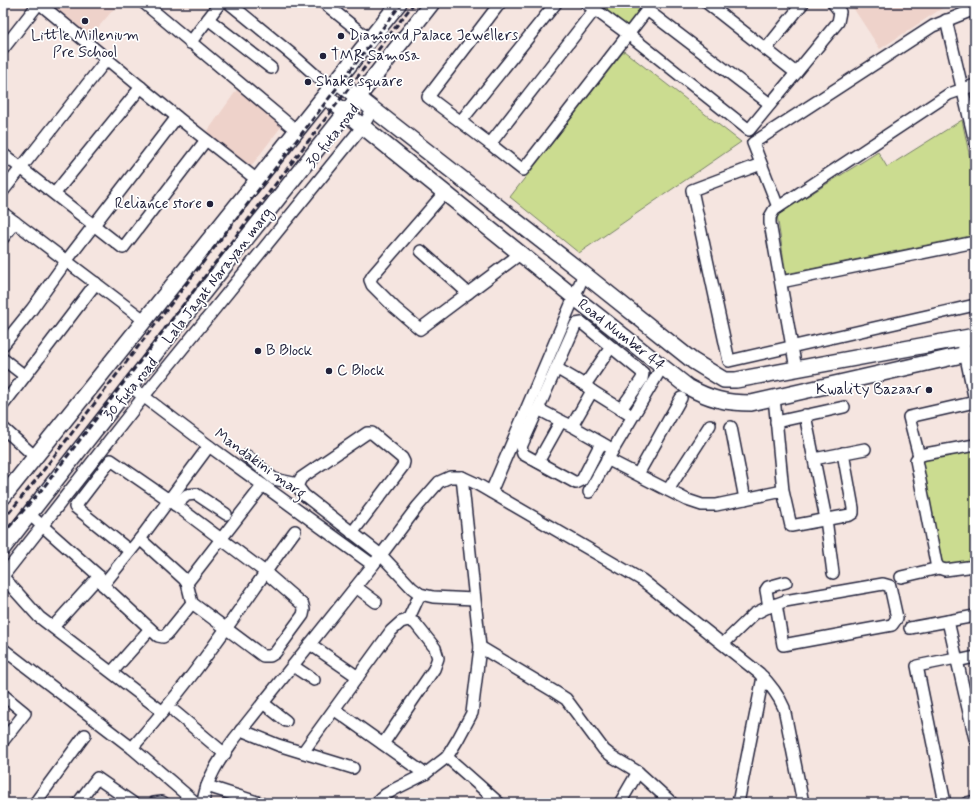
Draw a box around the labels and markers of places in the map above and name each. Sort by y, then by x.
marker: Little Millenium Pre School [80,16,90,26]
place label: Little Millenium Pre School [31,26,139,63]
place label: Diamond Palace Jewellers [349,26,519,46]
marker: Diamond Palace Jewellers [336,31,346,41]
place label: TMR Samosa [331,46,420,66]
marker: TMR Samosa [318,51,328,61]
place label: Shake square [316,72,403,92]
marker: Shake square [303,77,313,87]
place label: Reliance store [115,194,202,214]
marker: Reliance store [205,199,215,209]
place label: B Block [266,341,313,361]
marker: B Block [253,346,263,356]
place label: C Block [337,361,385,381]
marker: C Block [324,366,334,376]
place label: Kwality Bazaar [816,380,922,400]
marker: Kwality Bazaar [924,385,934,395]

